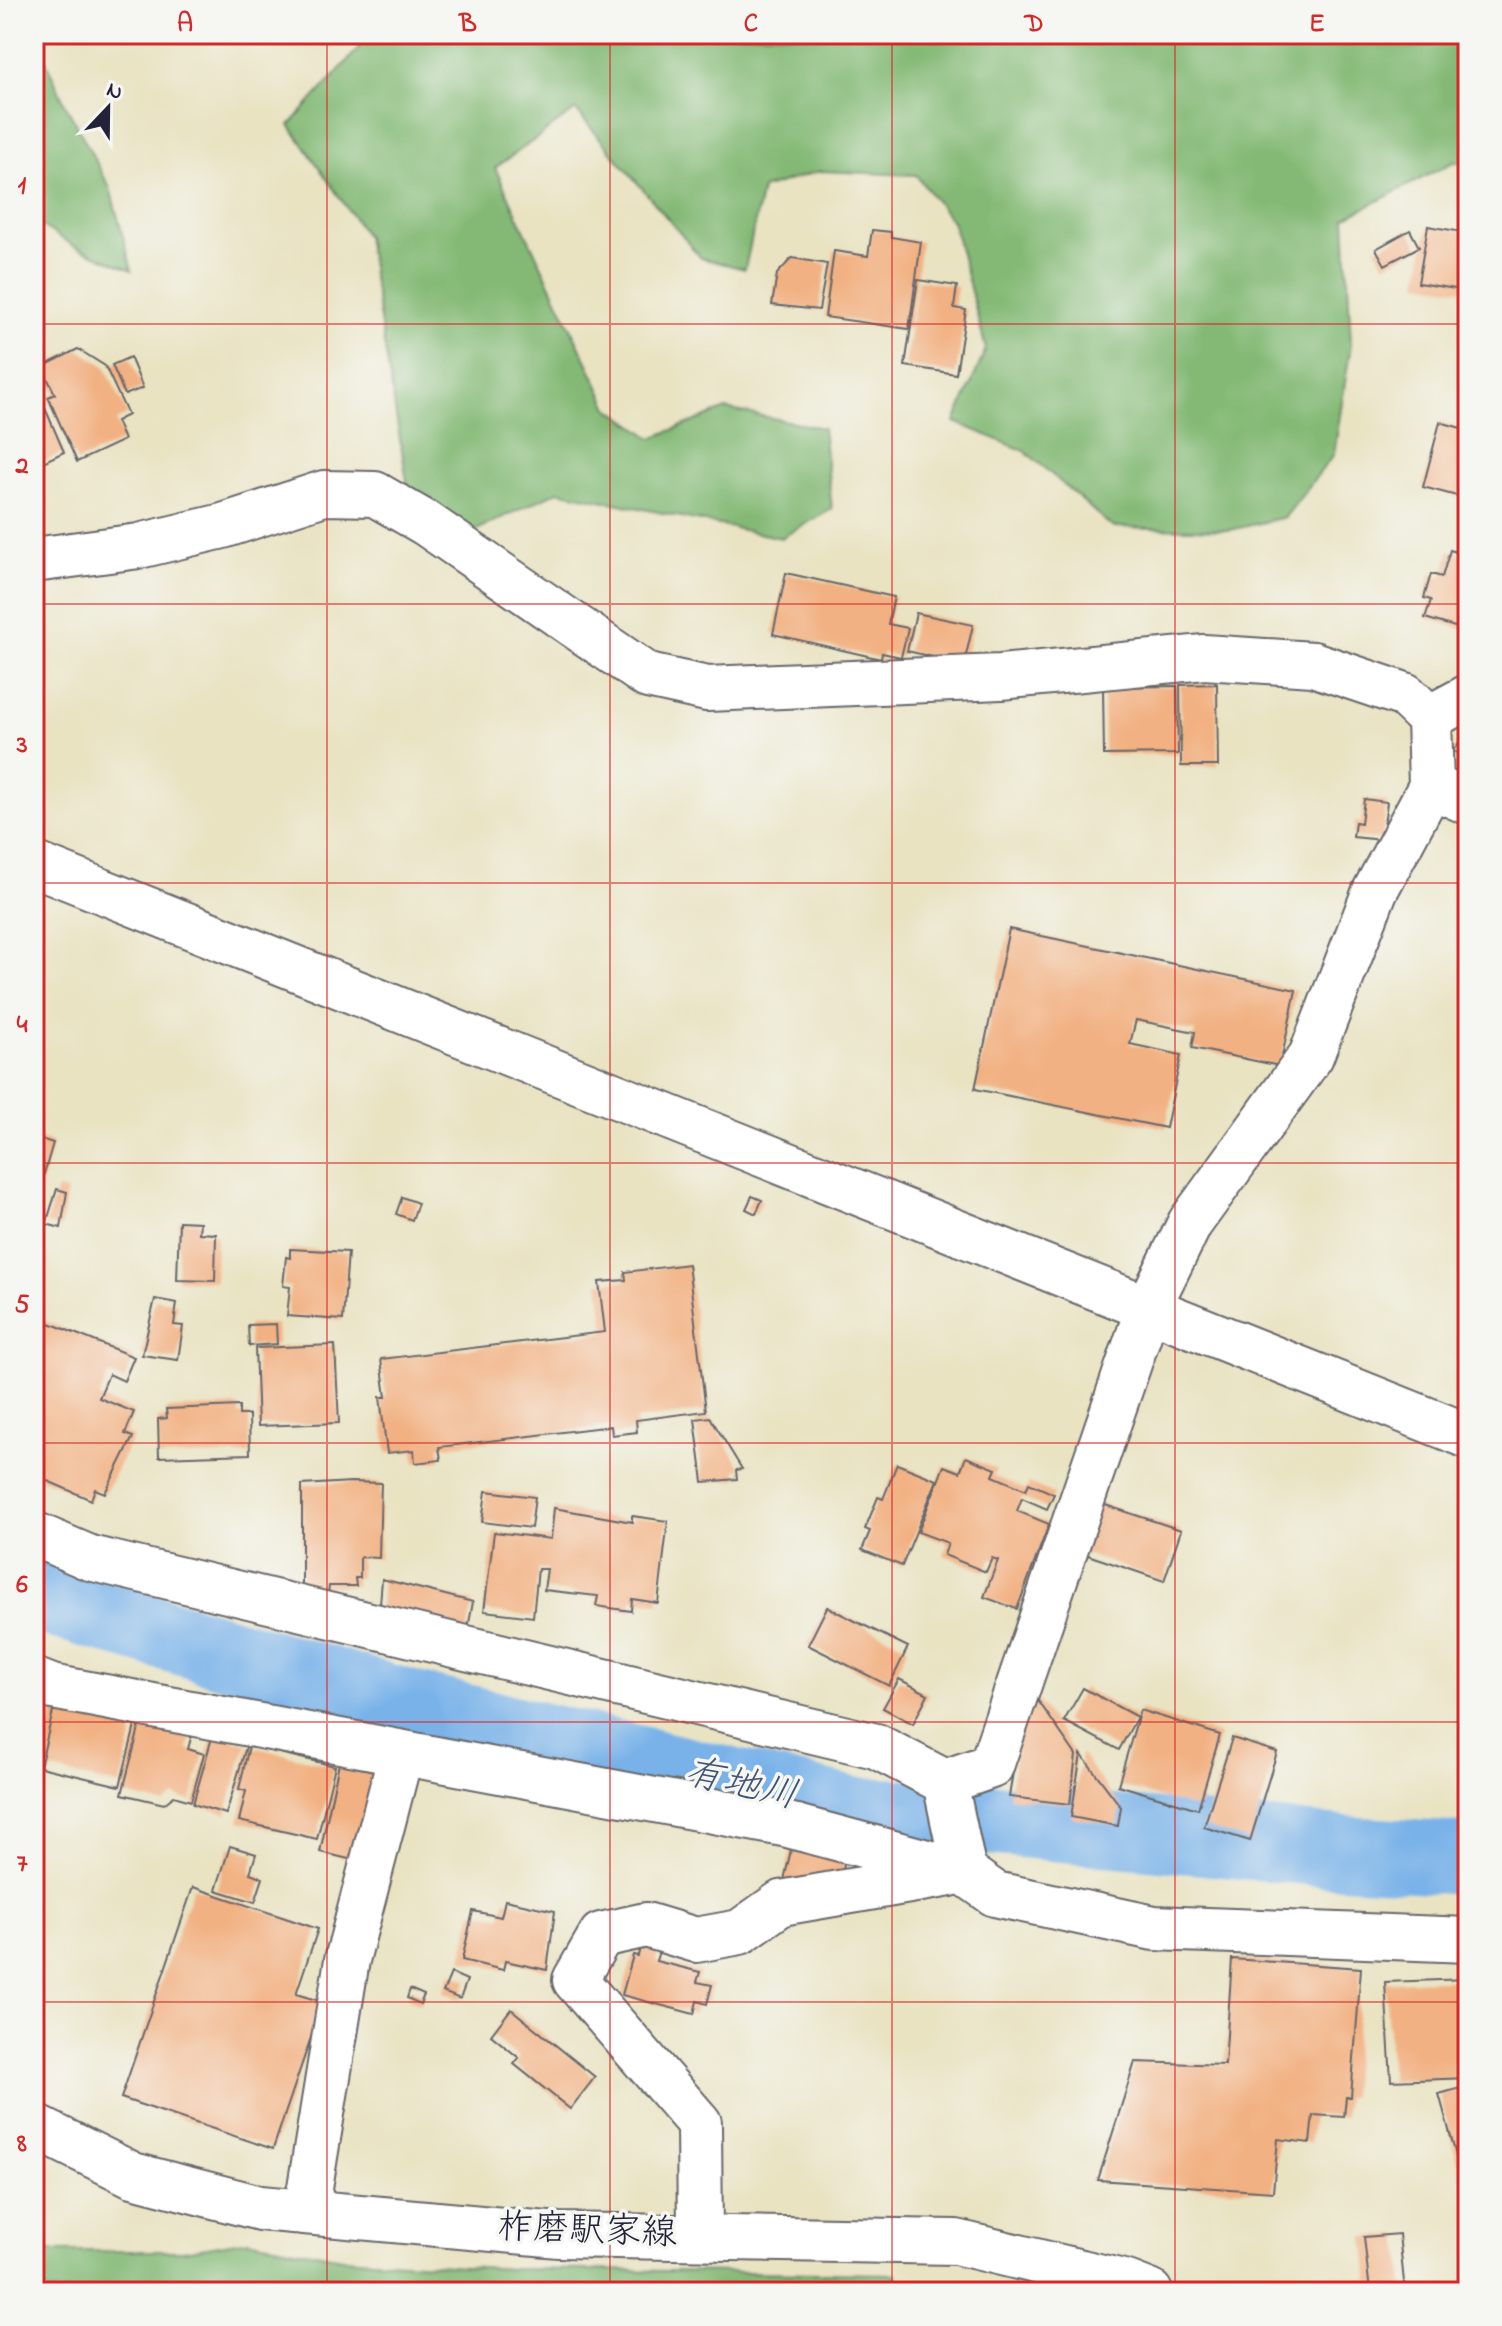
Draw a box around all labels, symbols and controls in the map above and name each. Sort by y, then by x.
text: A [177,6,193,44]
text: B [458,6,477,44]
text: C [744,6,758,44]
text: D [1023,6,1044,44]
text: E [1309,6,1325,44]
north arrow [68,68,148,148]
text: N [101,75,127,110]
text: 1 [18,168,27,206]
text: 2 [15,448,29,486]
text: 3 [16,727,28,765]
text: 4 [17,1007,28,1045]
text: 5 [15,1287,30,1325]
text: 6 [16,1567,28,1605]
water label: 有地川 [679,1746,803,1826]
text: 7 [17,1846,28,1884]
text: 8 [16,2126,27,2164]
street label: 柞磨駅家線 [496,2202,678,2262]

